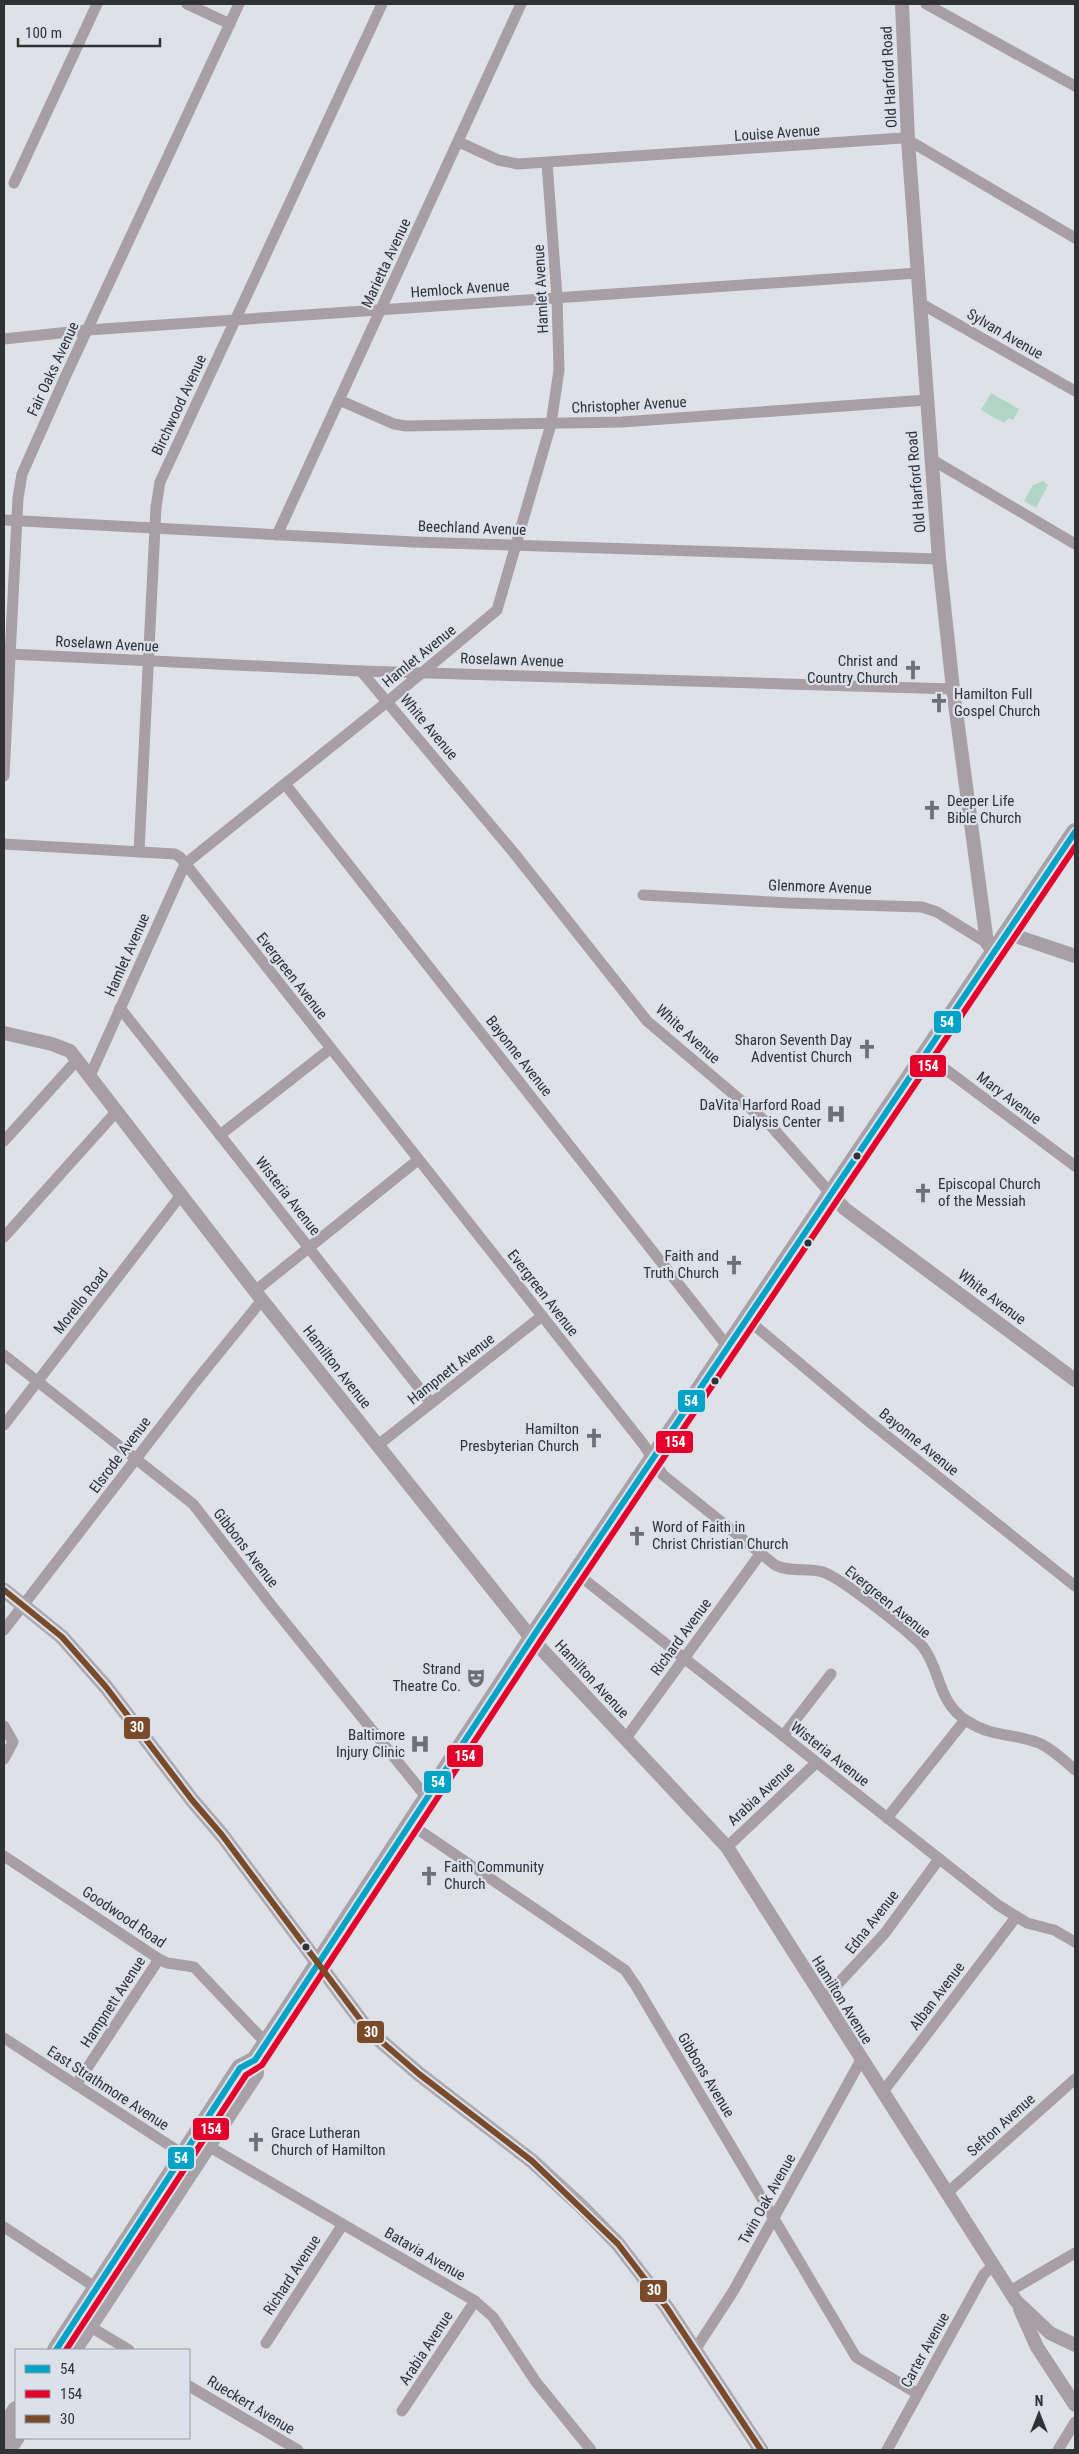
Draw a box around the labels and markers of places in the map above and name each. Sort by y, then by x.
place label: Christ and Country Church [807,652,898,687]
church icon: Christ and Country Church [902,659,924,681]
place label: Hamilton Full Gospel Church [954,685,1040,720]
church icon: Hamilton Full Gospel Church [928,692,950,714]
place label: Deeper Life Bible Church [947,792,1022,827]
church icon: Deeper Life Bible Church [921,799,943,821]
place label: Sharon Seventh Day Adventist Church [735,1031,852,1066]
church icon: Sharon Seventh Day Adventist Church [856,1038,878,1060]
place label: DaVita Harford Road Dialysis Center [699,1096,821,1131]
hospital icon: DaVita Harford Road Dialysis Center [825,1103,847,1125]
unlabelled marker [852,1151,862,1161]
place label: Episcopal Church of the Messiah [938,1175,1041,1210]
church icon: Episcopal Church of the Messiah [912,1182,934,1204]
unlabelled marker [803,1238,813,1248]
place label: Faith and Truth Church [643,1247,719,1282]
church icon: Faith and Truth Church [723,1254,745,1276]
unlabelled marker [710,1376,720,1386]
place label: Hamilton Presbyterian Church [460,1420,579,1455]
church icon: Hamilton Presbyterian Church [583,1427,605,1449]
place label: Word of Faith in Christ Christian Church [652,1518,788,1553]
church icon: Word of Faith in Christ Christian Church [626,1525,648,1547]
place label: Strand Theatre Co. [392,1660,461,1695]
theatre icon: Strand Theatre Co. [465,1667,487,1689]
place label: Baltimore Injury Clinic [336,1726,405,1761]
hospital icon: Baltimore Injury Clinic [409,1733,431,1755]
place label: Faith Community Church [444,1858,544,1893]
church icon: Faith Community Church [418,1865,440,1887]
unlabelled marker [301,1942,311,1952]
place label: Grace Lutheran Church of Hamilton [271,2124,386,2159]
church icon: Grace Lutheran Church of Hamilton [245,2131,267,2153]

